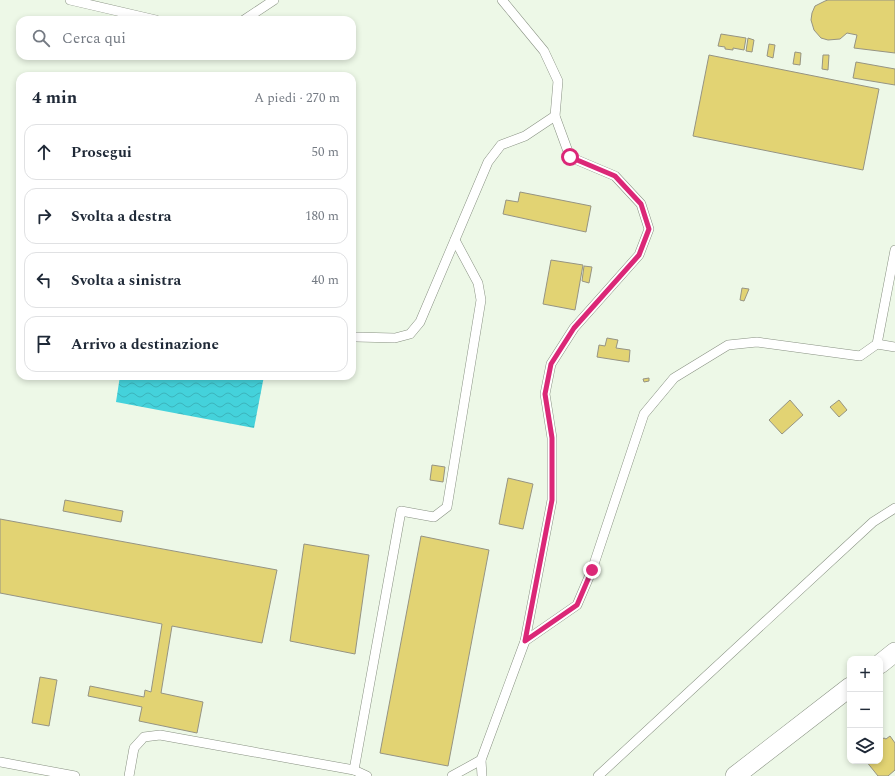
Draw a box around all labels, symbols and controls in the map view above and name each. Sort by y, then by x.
search box [16,16,356,60]
icon: search [30,27,52,49]
text: Cerca qui [62,27,126,50]
text: 4 min [32,85,77,111]
text: A piedi · 270 m [254,88,340,108]
icon: ahead [33,141,55,163]
text: Prosegui [71,141,132,164]
text: 50 m [312,142,339,162]
route start [561,148,579,166]
icon: right [33,205,55,227]
text: Svolta a destra [71,205,172,228]
text: 180 m [305,206,339,226]
icon: left [33,269,55,291]
text: Svolta a sinistra [71,269,181,292]
text: 40 m [312,270,339,290]
icon: arrive [33,333,55,355]
text: Arrivo a destinazione [71,333,219,356]
route end [583,561,601,579]
map controls [847,656,883,764]
button: + [847,656,883,692]
button: − [847,692,883,728]
button: layers [847,728,883,764]

